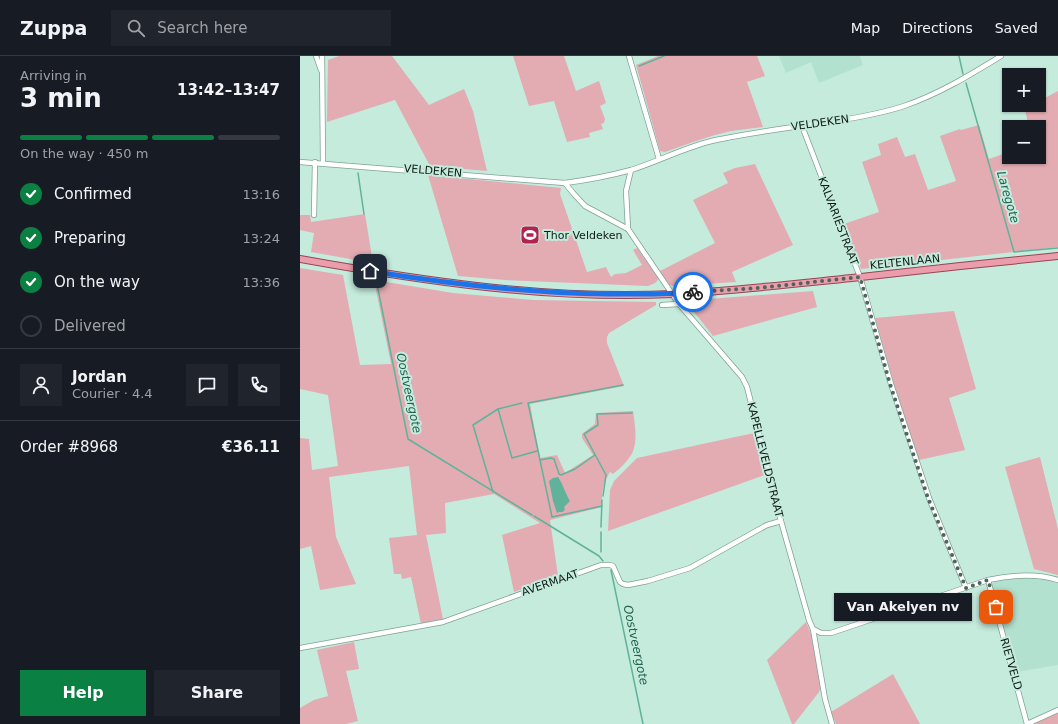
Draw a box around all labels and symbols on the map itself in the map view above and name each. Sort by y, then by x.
street label: VELDEKEN [790,112,850,134]
street label: VELDEKEN [403,162,463,180]
water label: Laregote [994,169,1022,225]
street label: KALVARIESTRAAT [815,175,861,267]
sports icon: Thor Veldeken [519,224,541,246]
place label: Thor Veldeken [543,229,622,242]
street label: KELTENLAAN [869,252,941,272]
pin [353,254,387,288]
courier [673,272,713,312]
water label: Oostveergote [394,352,424,434]
street label: KAPELLEVELDSTRAAT [744,401,786,519]
street label: AVERMAAT [520,567,581,599]
pin [979,590,1013,624]
callout: Van Akelyen nv [834,593,972,621]
water label: Oostveergote [621,604,651,686]
street label: RIETVELD [997,636,1025,692]

